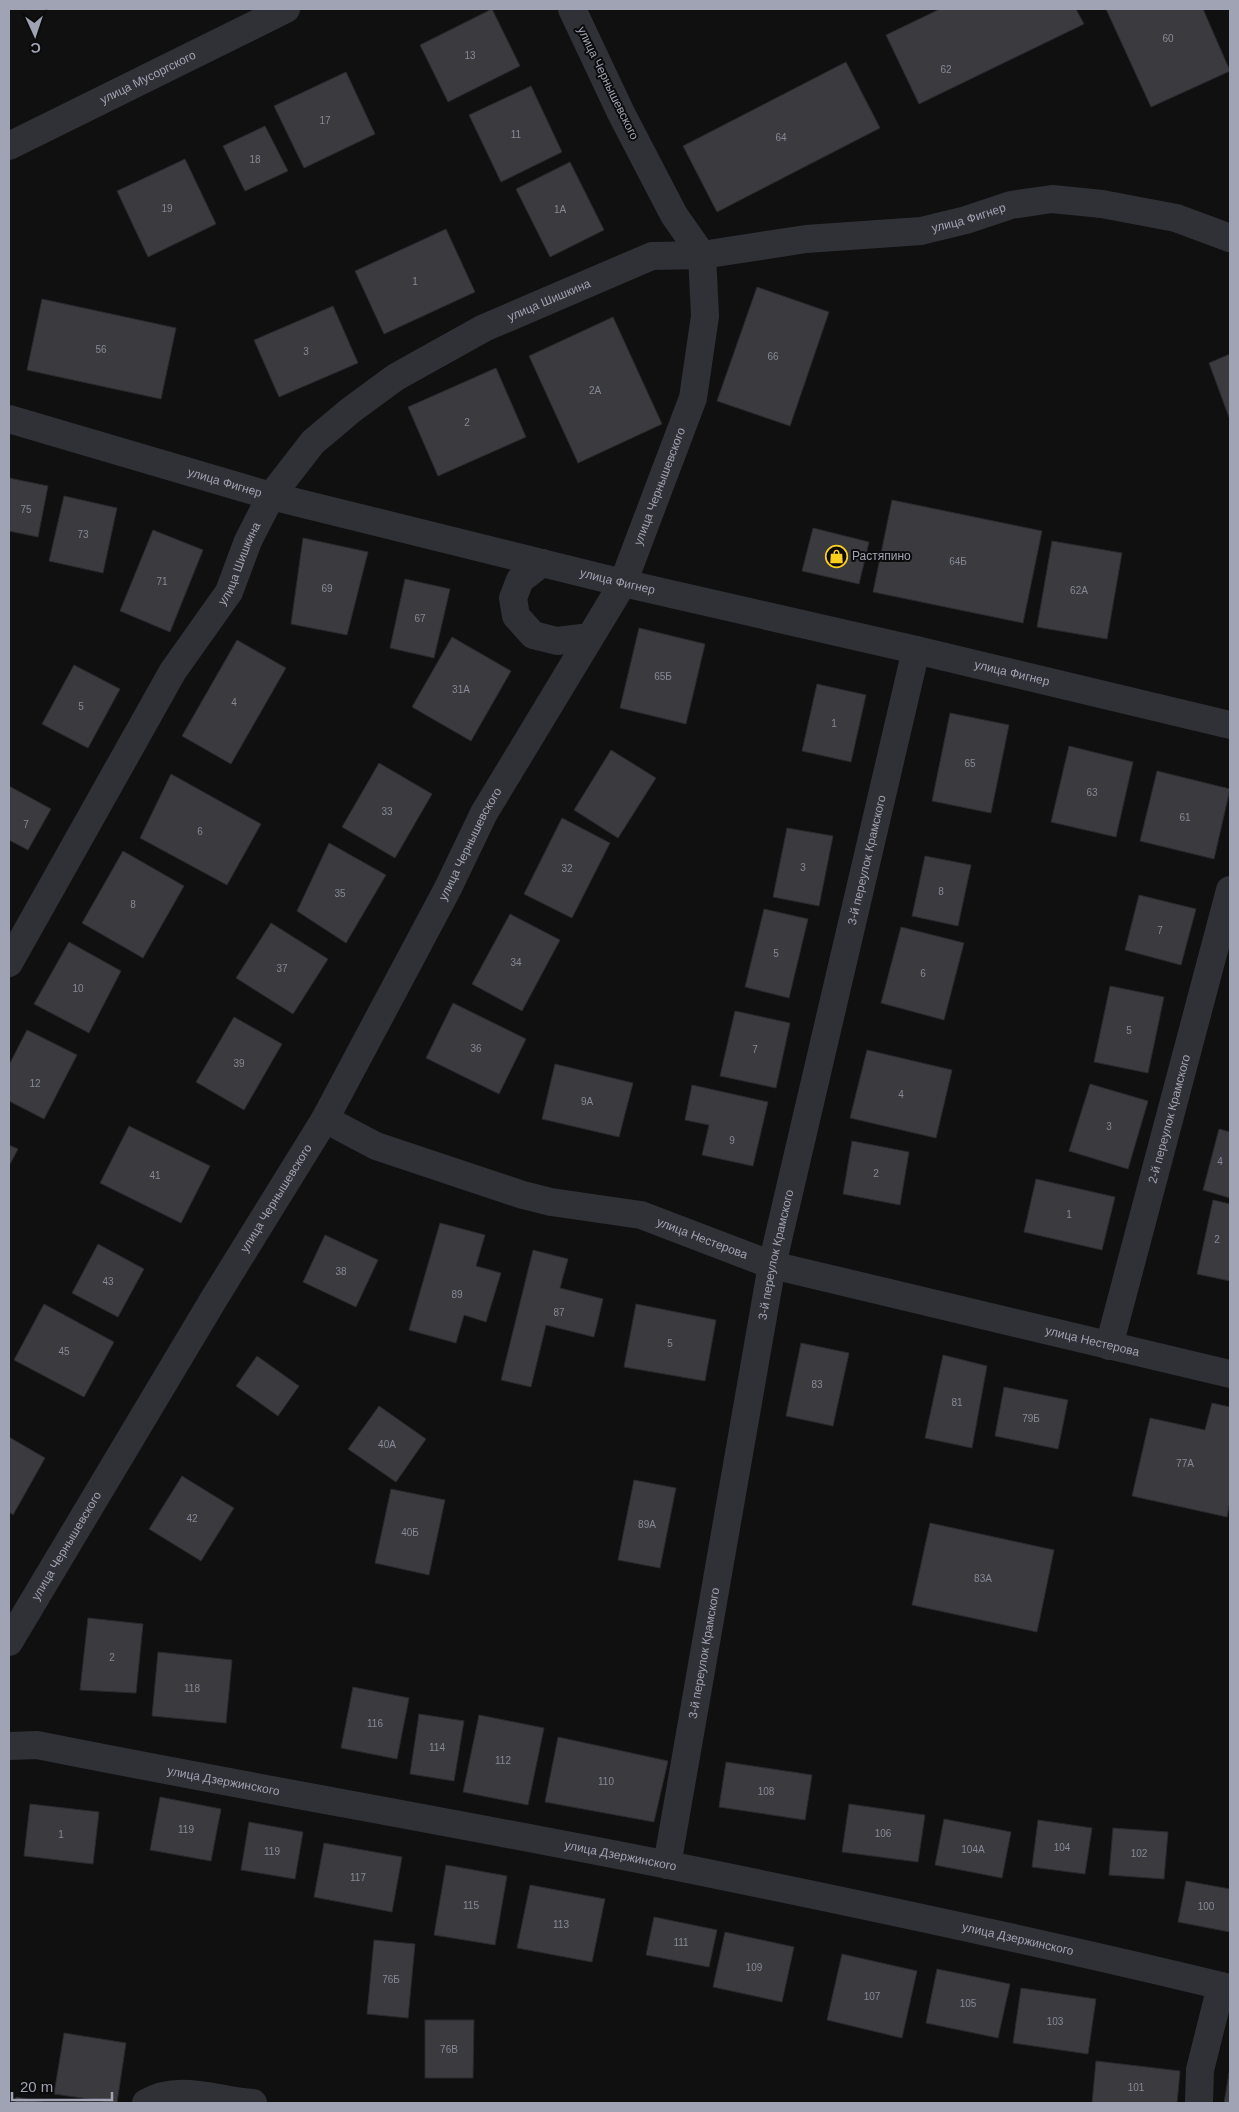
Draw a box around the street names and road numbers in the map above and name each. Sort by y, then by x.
street label: улица Чернышевского [574,24,642,142]
street label: улица Мусоргского [98,48,198,107]
street label: улица Фигнер [930,200,1008,235]
street label: улица Шишкина [505,276,593,324]
street label: улица Чернышевского [631,425,688,547]
street label: улица Фигнер [186,465,264,500]
street label: улица Шишкина [215,519,264,608]
street label: улица Фигнер [579,566,657,597]
street label: улица Фигнер [973,657,1051,689]
street label: улица Чернышевского [436,785,505,903]
street label: 3-й переулок Крамского [845,793,889,926]
street label: 2-й переулок Крамского [1145,1053,1193,1185]
street label: улица Чернышевского [237,1141,315,1255]
street label: 3-й переулок Крамского [756,1188,797,1321]
street label: улица Нестерова [655,1215,750,1262]
street label: улица Нестерова [1044,1323,1141,1359]
street label: улица Чернышевского [28,1489,104,1603]
street label: 3-й переулок Крамского [686,1586,722,1720]
street label: улица Дзержинского [166,1764,281,1798]
street label: улица Дзержинского [563,1838,678,1874]
street label: улица Дзержинского [961,1920,1075,1958]

